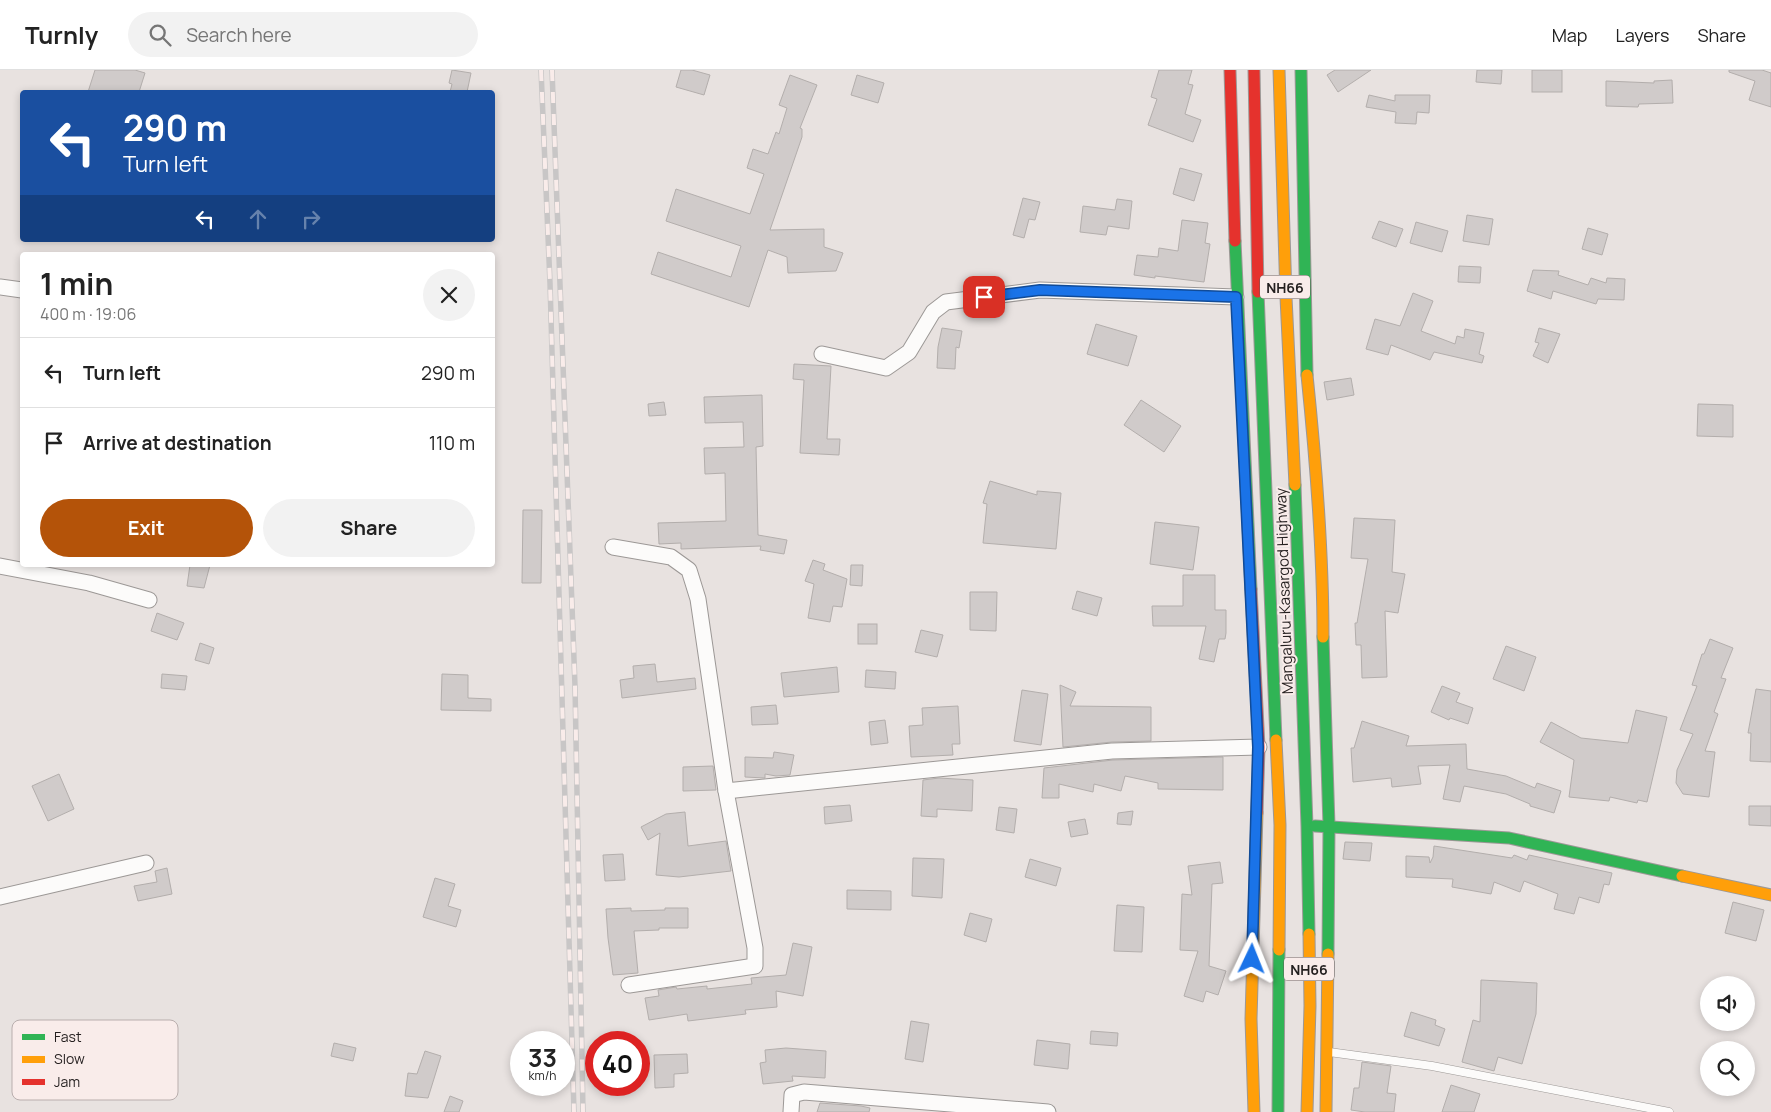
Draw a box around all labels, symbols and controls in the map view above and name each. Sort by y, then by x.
search box [128,12,478,57]
text: Turnly [25,18,98,51]
icon: search [146,21,174,49]
text: Search here [186,22,292,48]
text: Map [1552,23,1587,47]
text: Layers [1615,23,1669,47]
text: Share [1697,23,1746,47]
text: 290 m [123,104,227,152]
icon: left [40,110,105,175]
text: Turn left [123,149,208,179]
icon: left [191,205,219,233]
icon: ahead [244,205,272,233]
icon: right [297,205,325,233]
text: 1 min [40,263,113,304]
button: close [423,269,475,321]
pin [963,276,1005,318]
road number: NH66 [1260,276,1310,298]
icon: arrive [970,283,998,311]
text: 400 m · 19:06 [40,303,136,325]
icon: left [40,359,68,387]
text: Turn left [83,360,161,386]
text: 290 m [421,360,475,386]
icon: arrive [40,429,68,457]
text: Arrive at destination [83,430,272,456]
text: 110 m [429,430,475,456]
street label: Mangaluru-Kasargod Highway [1270,487,1298,695]
button: Exit [40,499,253,557]
button: Share [263,499,475,557]
position arrow [1225,932,1277,984]
road number: NH66 [1284,958,1334,981]
map controls [1700,976,1755,1096]
button: sound [1700,976,1755,1031]
legend [12,1020,178,1100]
text: Fast [54,1027,82,1046]
speed limit sign: 40 [585,1031,650,1096]
text: 33 [528,1040,557,1075]
button: search [1700,1041,1755,1096]
text: Slow [54,1049,85,1068]
text: km/h [529,1067,556,1084]
text: Jam [54,1072,80,1091]

